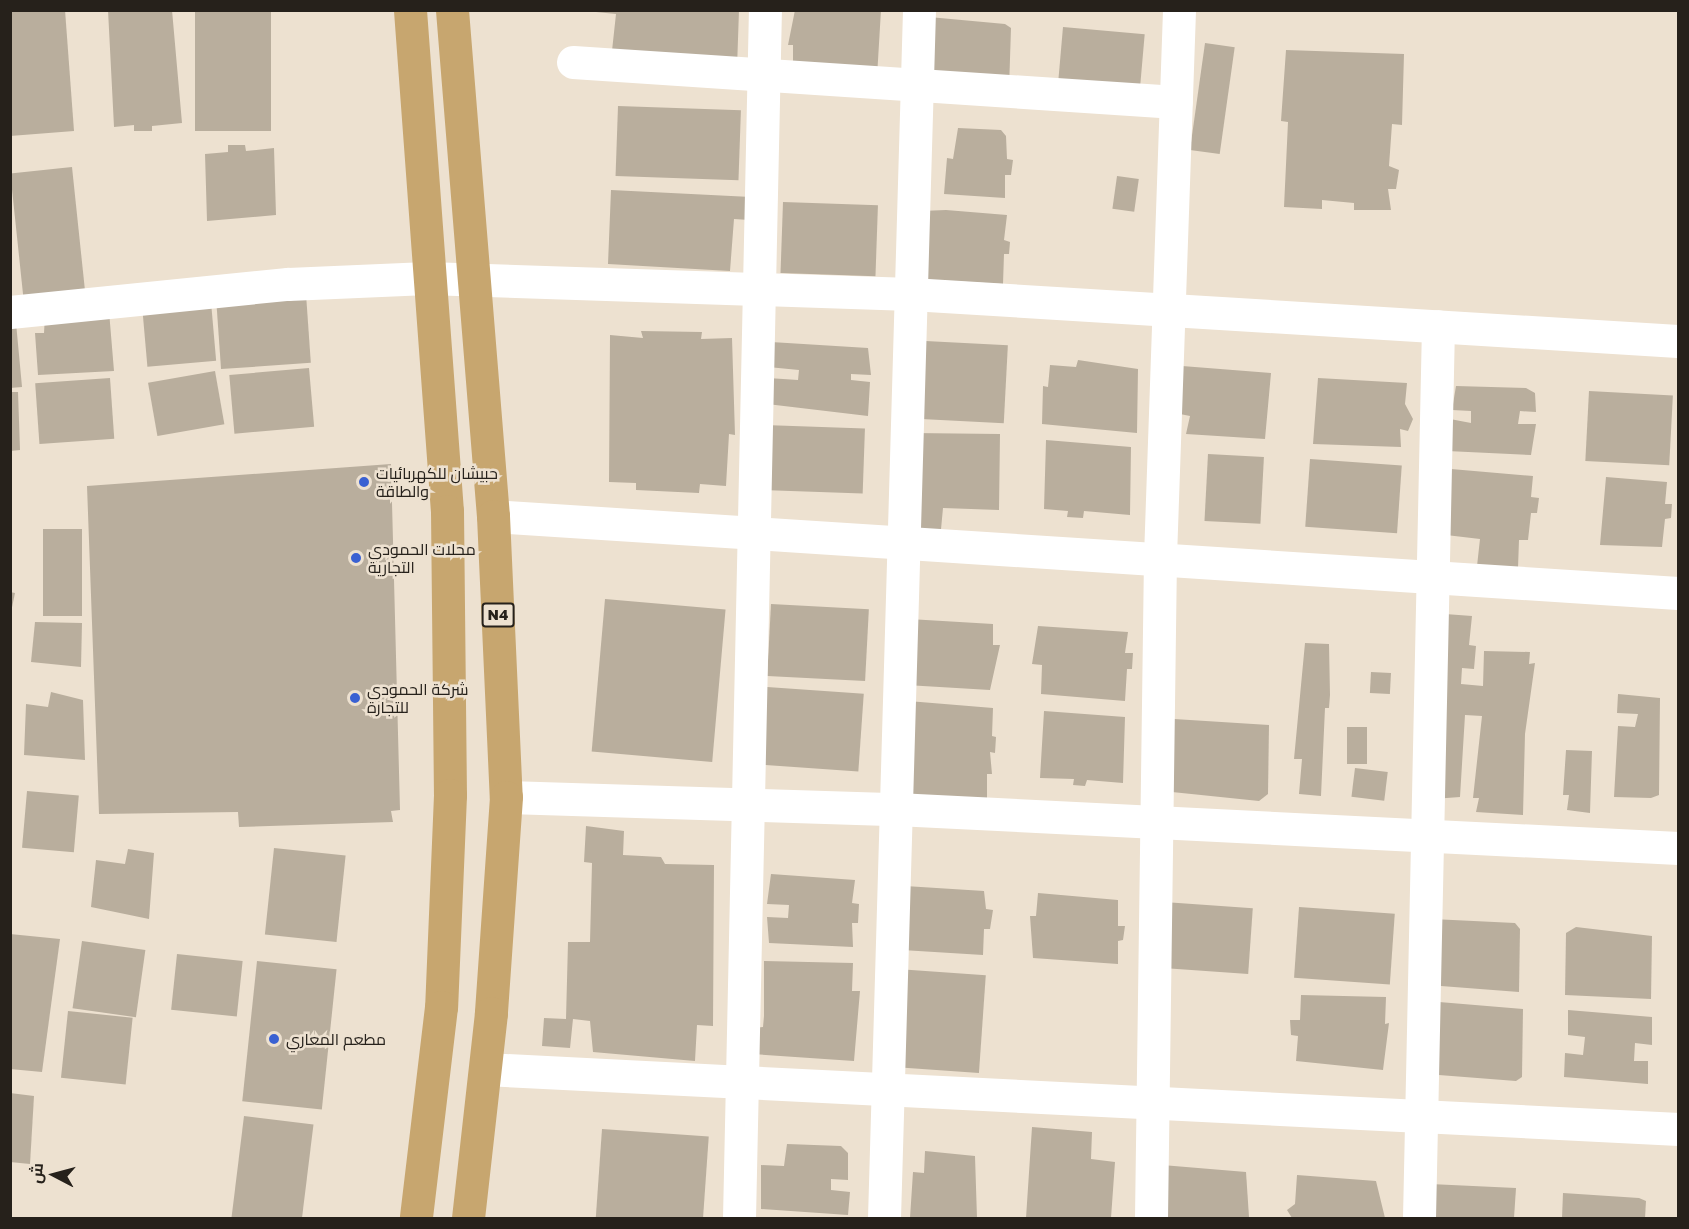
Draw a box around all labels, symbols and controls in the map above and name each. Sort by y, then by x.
place label: حبيشان للكهربائيات والطاقة [376,463,498,501]
marker: حبيشان للكهربائيات والطاقة [357,475,371,489]
place label: محلات الحمودي التجارية [368,539,476,577]
marker: محلات الحمودي التجارية [349,551,363,565]
road number: N4 [482,603,514,627]
place label: شركة الحمودي للتجارة [367,679,468,717]
marker: شركة الحمودي للتجارة [348,691,362,705]
place label: مطعم المعاري [286,1029,386,1049]
marker: مطعم المعاري [267,1032,281,1046]
north arrow [24,1145,84,1205]
text: ش [25,1162,47,1184]

